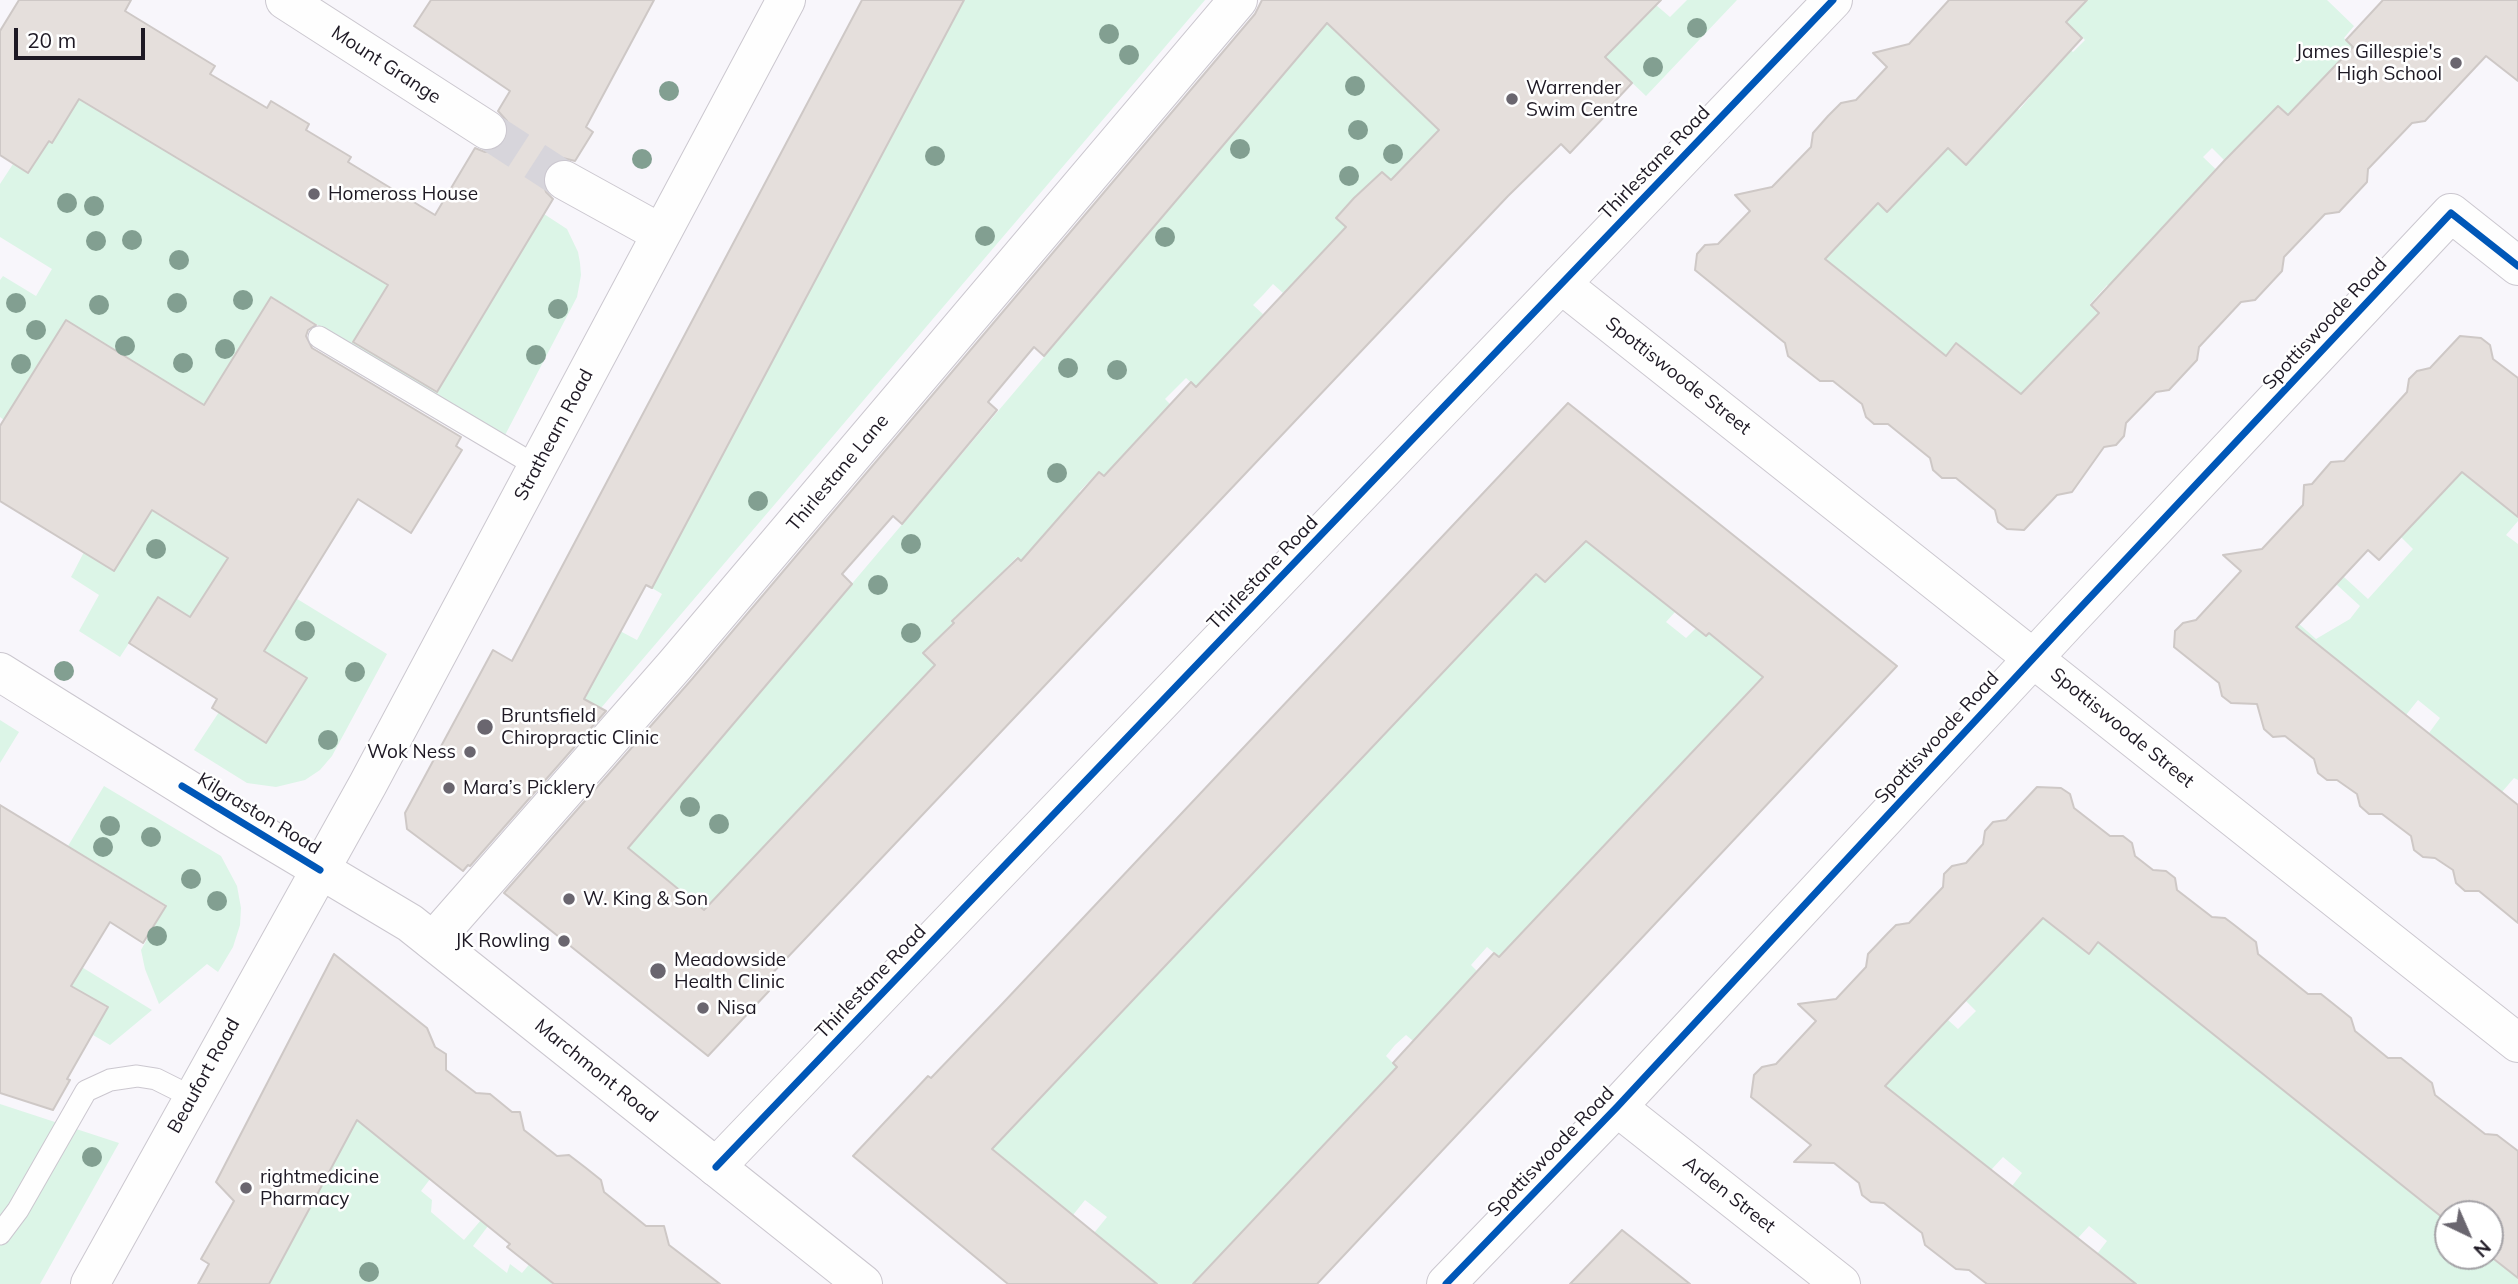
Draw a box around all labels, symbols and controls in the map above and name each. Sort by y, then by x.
scale bar [18,14,149,58]
street label: Mount Grange [327,21,445,109]
text: 20 m [27,27,76,53]
place label: James Gillespie's High School [2296,41,2442,85]
marker: James Gillespie's High School [2448,55,2464,71]
place label: Warrender Swim Centre [1526,77,1638,121]
marker: Warrender Swim Centre [1504,91,1520,107]
street label: Thirlestane Road [1595,101,1715,225]
place label: Homeross House [328,183,478,205]
marker: Homeross House [306,186,322,202]
street label: Spottiswoode Road [2258,253,2392,395]
street label: Spottiswoode Street [1601,312,1755,440]
street label: Strathearn Road [510,365,598,505]
street label: Thirlestane Lane [782,410,894,536]
street label: Thirlestane Road [1203,511,1323,635]
street label: Spottiswoode Street [2046,663,2198,793]
street label: Spottiswoode Road [1870,667,2004,809]
place label: Bruntsfield Chiropractic Clinic [501,705,659,749]
marker: Bruntsfield Chiropractic Clinic [475,717,495,737]
place label: Wok Ness [367,741,456,763]
marker: Wok Ness [462,744,478,760]
street label: Kilgraston Road [193,768,325,860]
place label: Mara’s Picklery [463,777,595,799]
marker: Mara’s Picklery [441,780,457,796]
place label: W. King & Son [583,888,708,910]
marker: W. King & Son [561,891,577,907]
street label: Thirlestane Road [811,920,931,1044]
place label: JK Rowling [455,930,550,952]
marker: JK Rowling [556,933,572,949]
place label: Meadowside Health Clinic [674,949,786,993]
marker: Meadowside Health Clinic [648,961,668,981]
place label: Nisa [717,997,757,1019]
marker: Nisa [695,1000,711,1016]
street label: Beaufort Road [163,1014,245,1138]
street label: Marchmont Road [530,1014,662,1128]
street label: Spottiswoode Road [1483,1082,1619,1222]
street label: Arden Street [1678,1152,1780,1238]
place label: rightmedicine Pharmacy [260,1166,379,1210]
marker: rightmedicine Pharmacy [238,1180,254,1196]
north arrow [2434,1200,2504,1270]
text: N [2469,1235,2496,1262]

